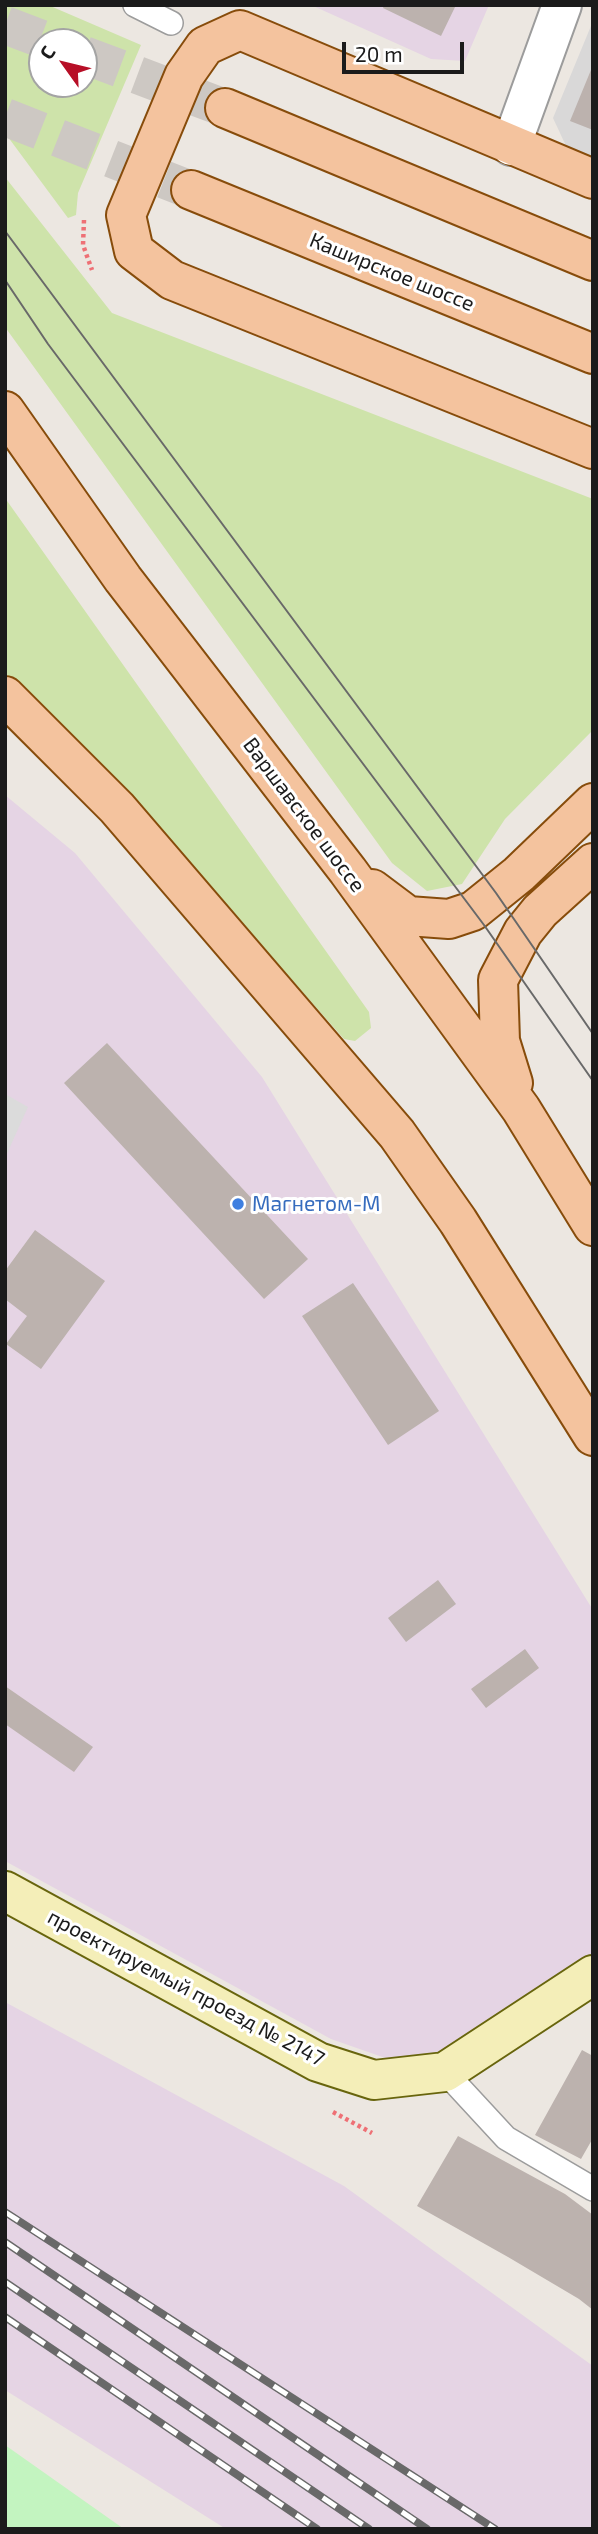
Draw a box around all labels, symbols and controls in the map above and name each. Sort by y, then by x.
north arrow [28,28,98,98]
scale bar [346,28,468,72]
text: С [34,41,59,63]
text: 20 m [355,41,403,66]
street label: Каширское шоссе [306,227,478,317]
street label: Варшавское шоссе [238,733,370,897]
place label: Магнетом-М [252,1191,381,1217]
marker: Магнетом-М [230,1196,246,1212]
street label: проектируемый проезд № 2147 [43,1904,329,2072]

